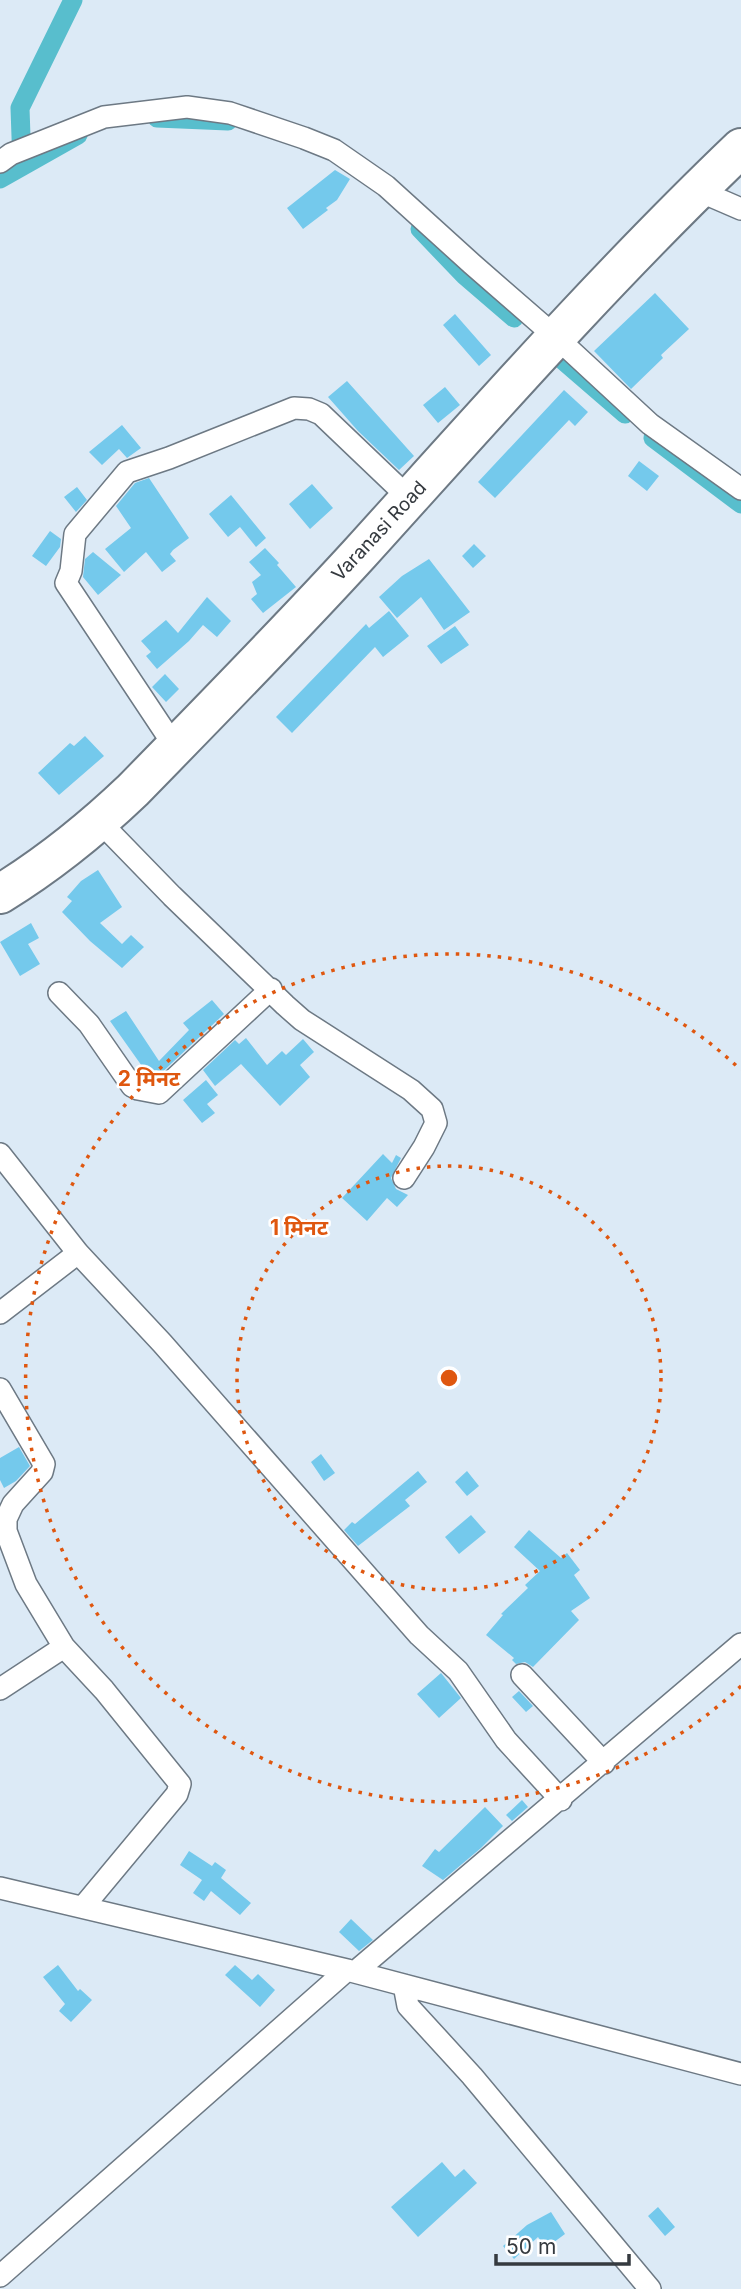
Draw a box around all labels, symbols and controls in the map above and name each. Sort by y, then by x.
street label: Varanasi Road [327,476,431,586]
text: 2 मिनट [118,1066,181,1091]
text: 1 मिनट [270,1215,329,1240]
centre of rings [437,1366,461,1390]
scale bar [496,2222,629,2266]
text: 50 m [506,2234,556,2259]

